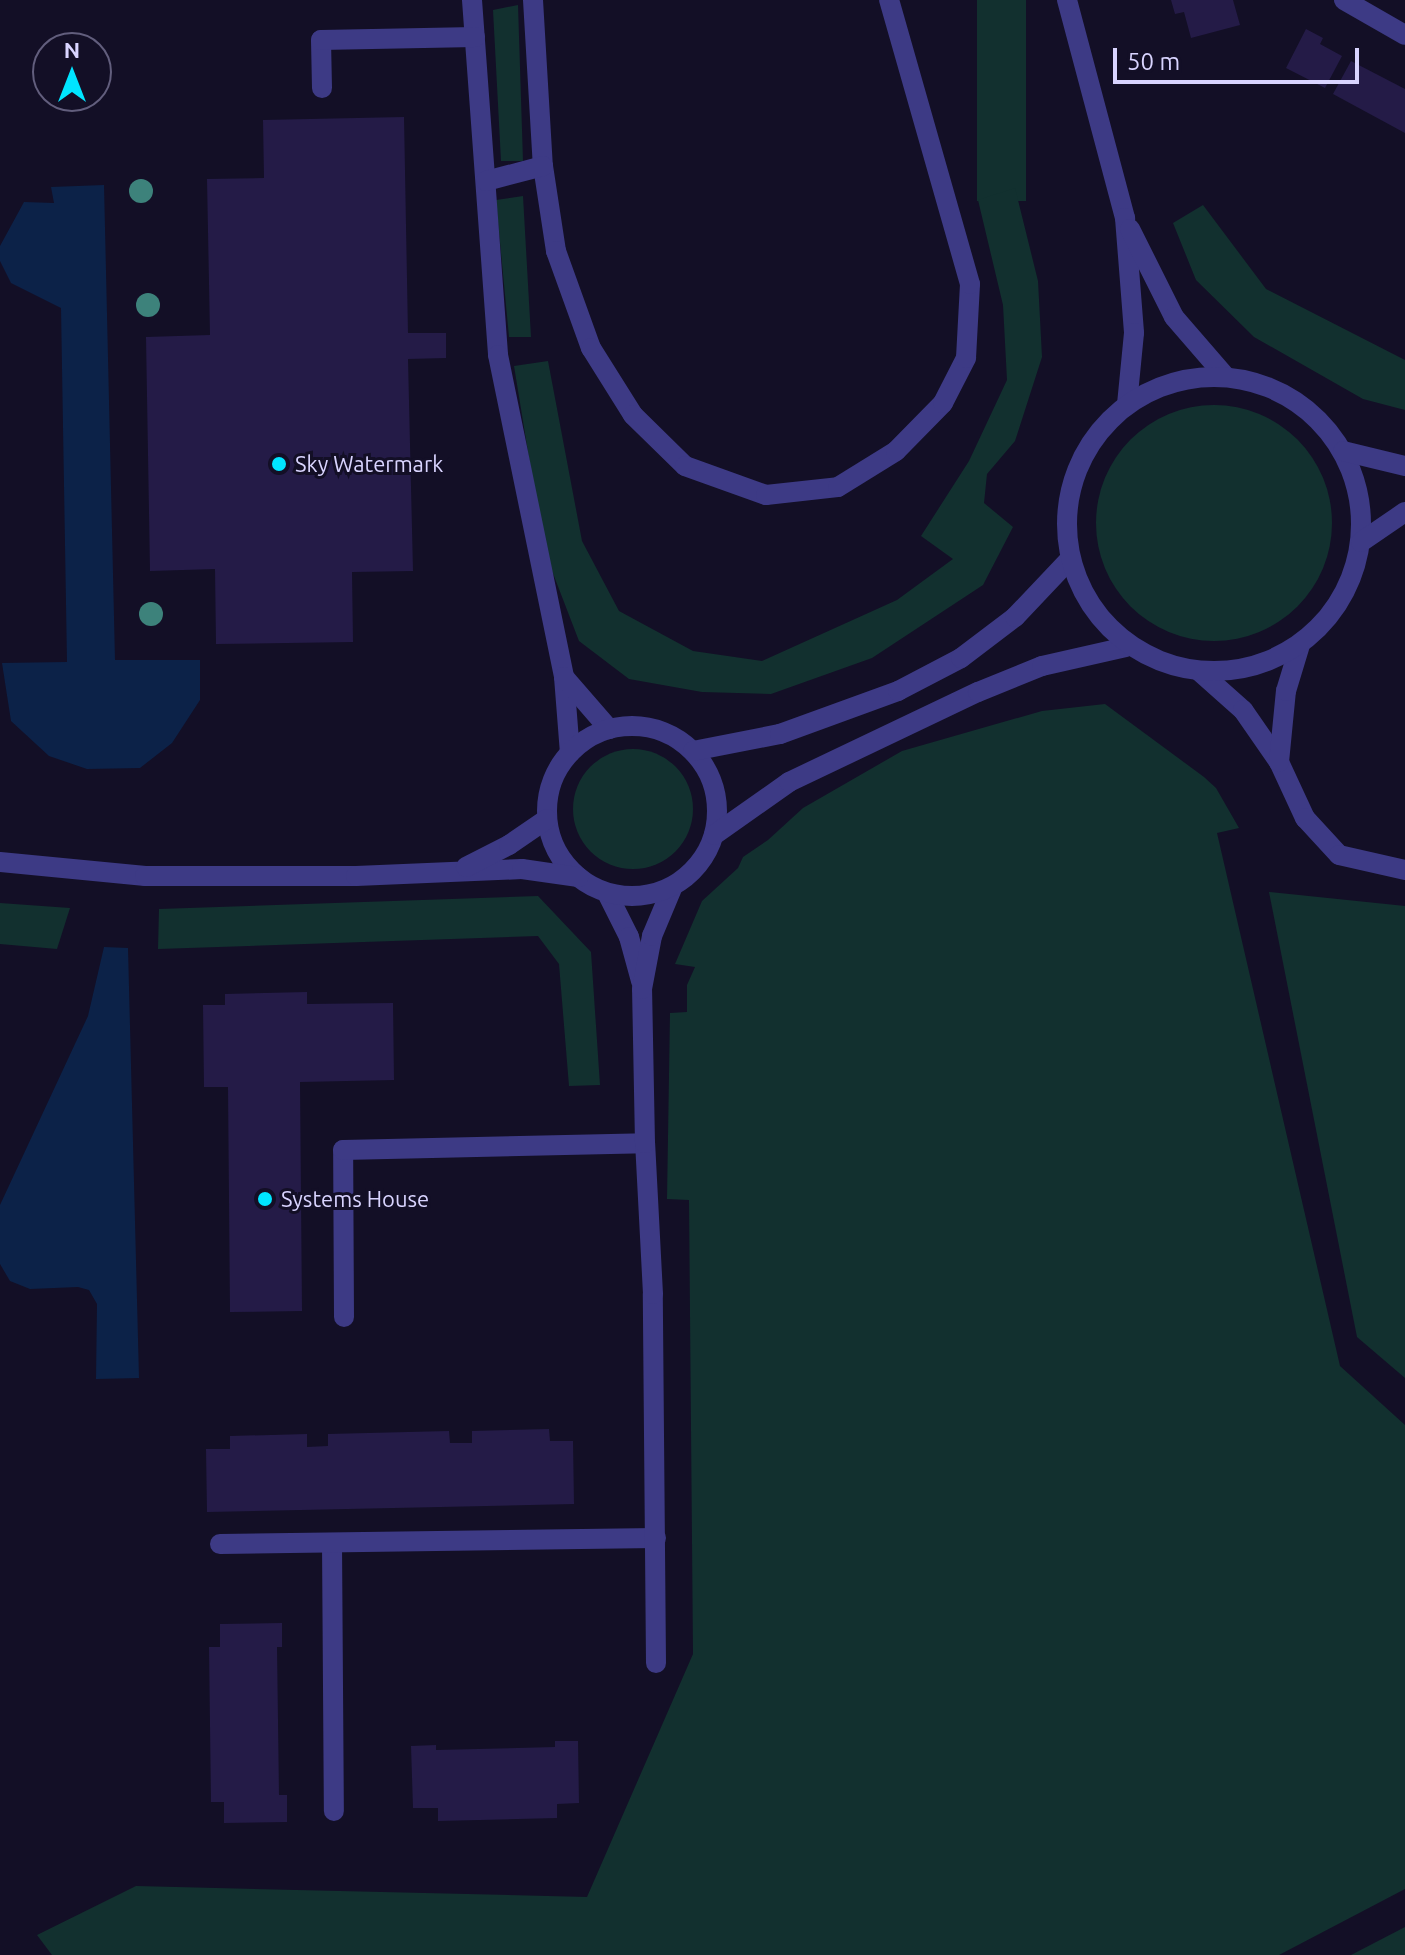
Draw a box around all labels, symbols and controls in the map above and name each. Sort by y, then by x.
north arrow [32,32,112,112]
scale bar [1117,32,1363,82]
text: N [64,37,80,62]
text: 50 m [1127,48,1180,75]
place label: Sky Watermark [295,451,443,477]
marker: Sky Watermark [270,455,288,473]
place label: Systems House [281,1186,429,1212]
marker: Systems House [256,1190,274,1208]

